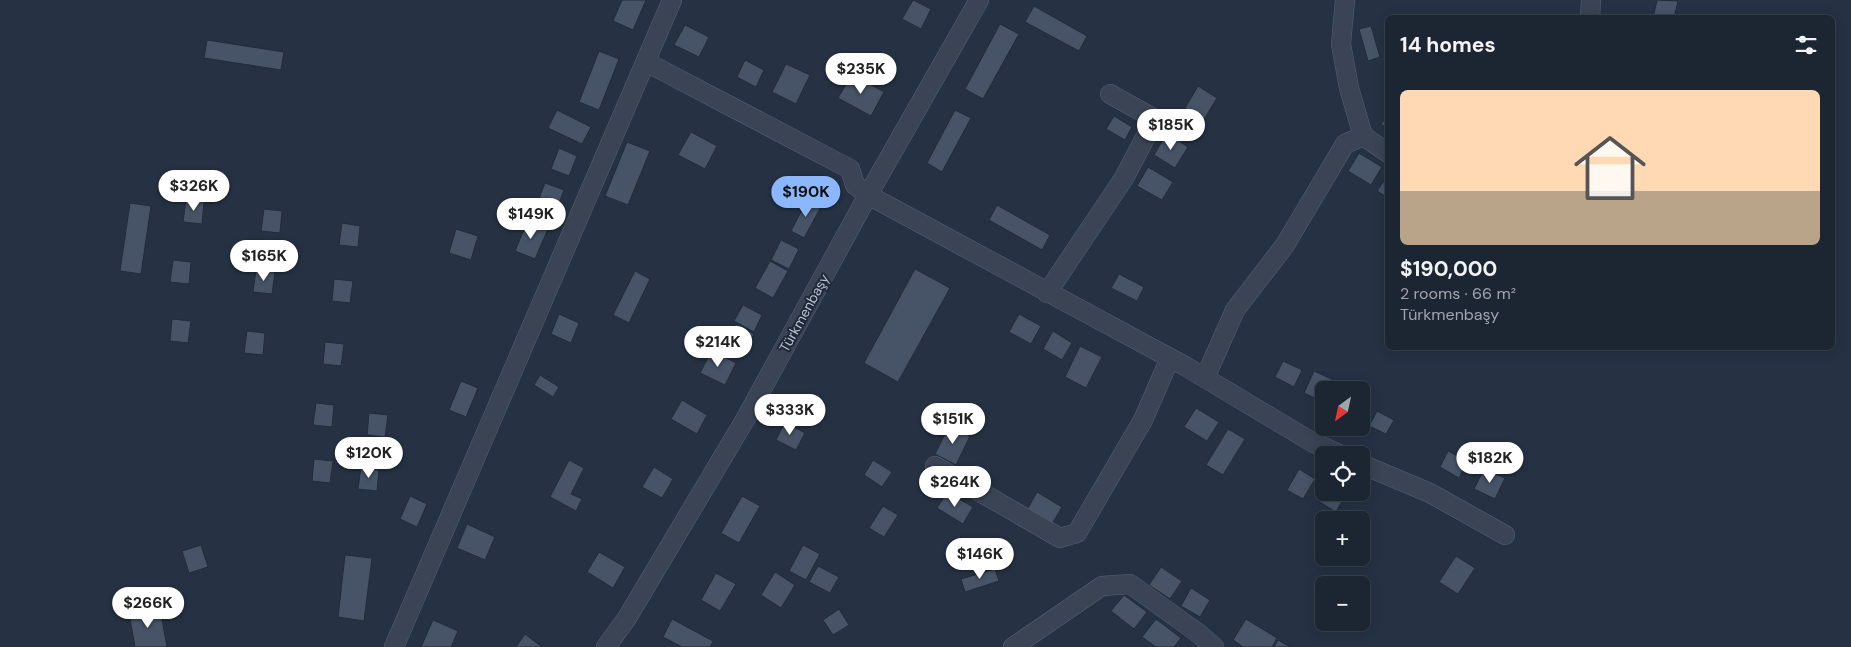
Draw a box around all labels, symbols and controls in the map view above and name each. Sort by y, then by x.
text: 14 homes [1400,31,1496,59]
icon: filters [1792,31,1820,59]
pin: $235K [826,52,896,95]
text: $235K [837,58,885,79]
pin: $185K [1136,108,1206,151]
text: $185K [1148,114,1194,135]
icon: home [1565,123,1655,213]
pin: $326K [159,170,229,212]
text: $326K [169,175,219,196]
pin: $190K [771,176,841,218]
text: $190K [782,181,830,202]
pin: $149K [496,198,566,240]
text: $149K [508,203,554,224]
pin: $165K [229,240,299,282]
text: $165K [241,245,287,266]
text: $190,000 [1400,255,1497,283]
street label: Türkmenbaşy [775,271,833,355]
text: 2 rooms · 66 m² [1400,283,1516,304]
text: Türkmenbaşy [1400,304,1499,325]
pin: $214K [683,326,753,368]
text: $214K [695,331,741,352]
north arrow [1315,381,1370,436]
map controls [1315,381,1370,631]
pin: $333K [755,394,825,436]
text: $333K [765,399,815,420]
pin: $151K [918,402,988,445]
text: $151K [932,408,974,429]
pin: $120K [334,436,404,479]
text: $120K [346,442,392,463]
pin: $182K [1455,442,1525,484]
button: locate [1315,446,1370,501]
text: $182K [1467,447,1513,468]
pin: $264K [920,466,990,508]
text: $264K [930,471,980,492]
button: + [1315,511,1370,566]
pin: $146K [945,538,1015,580]
text: $146K [957,543,1003,564]
button: − [1315,576,1370,631]
pin: $266K [113,586,183,629]
text: $266K [123,592,173,613]

